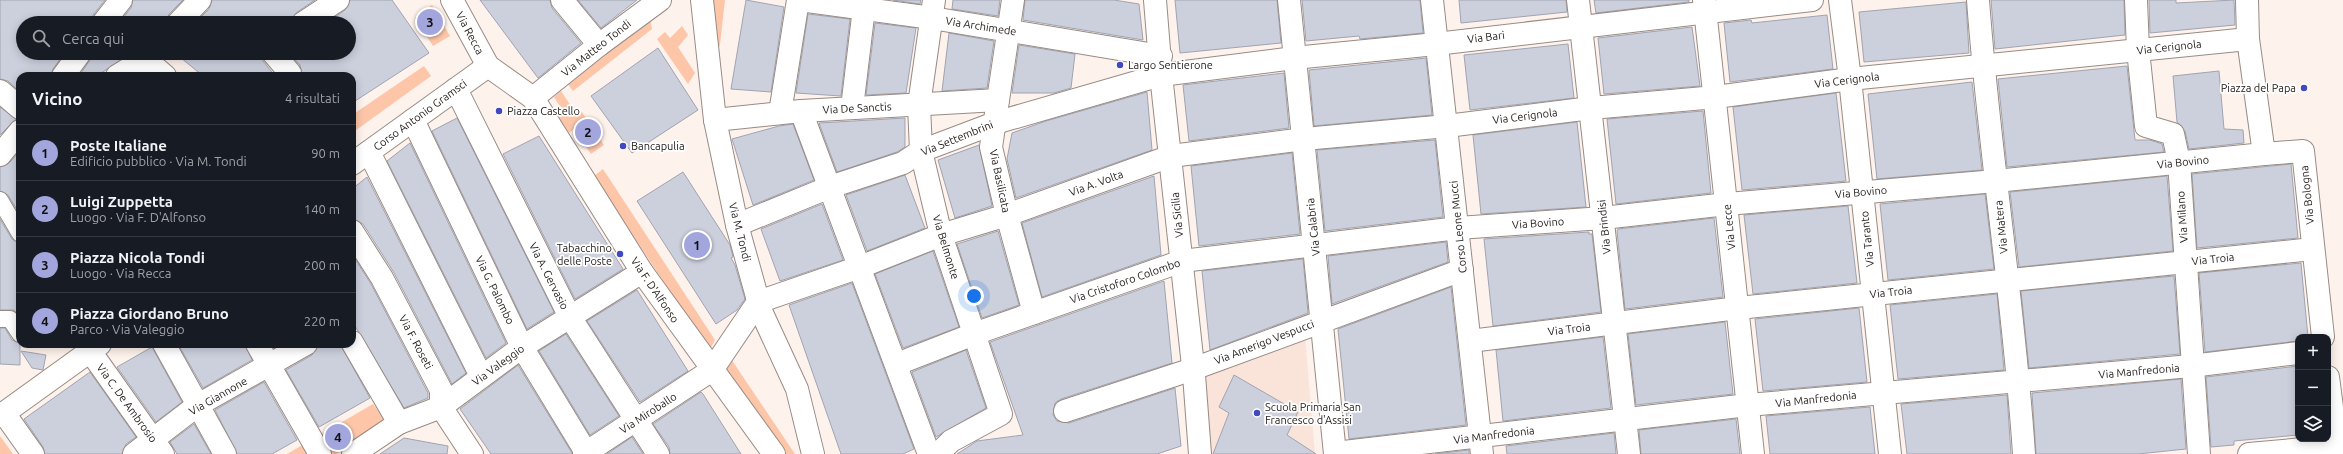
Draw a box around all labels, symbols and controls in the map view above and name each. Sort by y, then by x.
pin: 3 [417,7,443,37]
street label: Via Recca [454,9,486,57]
street label: Via Archimede [945,14,1017,38]
search box [16,16,356,60]
street label: Via Matteo Tondi [559,17,633,79]
icon: search [30,27,52,49]
street label: Via Bari [1467,29,1505,45]
text: Cerca qui [62,30,124,47]
street label: Via Cerignola [2136,38,2202,56]
place label: Largo Sentierone [1128,59,1213,71]
marker: Largo Sentierone [1115,60,1125,70]
street label: Via Cerignola [1814,70,1880,90]
street label: Corso Antonio Gramsci [371,77,469,153]
place label: Piazza del Papa [2221,82,2296,94]
marker: Piazza del Papa [2299,83,2309,93]
text: Vicino [32,89,82,108]
text: 4 risultati [285,91,340,105]
street label: Via De Sanctis [822,100,892,116]
place label: Piazza Castello [507,105,580,117]
marker: Piazza Castello [494,106,504,116]
street label: Via Cerignola [1492,106,1558,126]
pin: 2 [575,117,601,147]
street label: Via Settembrini [919,118,995,158]
text: Poste Italiane [70,137,167,154]
place label: Bancapulia [631,140,685,152]
marker: Bancapulia [618,141,628,151]
text: 1 [41,146,49,160]
text: 90 m [311,146,340,160]
street label: Via Basilicata [987,148,1013,214]
street label: Via Bovino [2156,153,2210,171]
text: Edificio pubblico · Via M. Tondi [70,154,247,168]
street label: Via Bologna [2298,165,2316,225]
street label: Via A. Volta [1067,168,1125,198]
street label: Corso Leone Mucci [1447,180,1469,274]
street label: Via Bovino [1834,184,1888,200]
street label: Via Milano [2174,191,2190,243]
street label: Via Sicilia [1169,192,1185,238]
text: Luigi Zuppetta [70,193,173,210]
street label: Via Calabria [1304,197,1322,257]
street label: Via Brindisi [1595,199,1613,255]
street label: Via Matera [1992,200,2010,254]
street label: Via M. Tondi [727,201,753,263]
text: 2 [41,202,49,216]
text: 140 m [304,202,340,216]
street label: Via Lecce [1721,203,1737,251]
text: Luogo · Via F. D'Alfonso [70,210,206,224]
street label: Via Taranto [1858,210,1876,268]
street label: Via Belmonte [931,213,961,281]
street label: Via Bovino [1511,215,1565,231]
pin: 1 [684,230,710,260]
street label: Via A. Gervasio [527,241,571,311]
place label: Tabacchino delle Poste [557,242,612,267]
text: Piazza Nicola Tondi [70,249,205,266]
marker: Tabacchino delle Poste [615,249,625,259]
street label: Via Troia [2191,251,2235,267]
street label: Via G. Palombo [473,254,517,326]
street label: Via F. D'Alfonso [629,255,681,325]
street label: Via Cristoforo Colombo [1068,256,1182,306]
text: 3 [41,258,49,272]
text: 200 m [304,258,340,272]
text: Luogo · Via Recca [70,266,171,280]
street label: Via Troia [1869,284,1913,300]
your location [964,286,984,306]
text: Piazza Giordano Bruno [70,305,229,322]
street label: Via F. Roseti [397,313,435,371]
text: 4 [41,314,49,328]
text: 220 m [304,314,340,328]
street label: Via Amerigo Vespucci [1212,317,1316,367]
street label: Via Troia [1547,320,1591,338]
text: Parco · Via Valeggio [70,322,185,336]
map controls [2295,334,2331,442]
button: + [2295,334,2331,370]
street label: Via Valeggio [470,342,526,388]
street label: Via C. De Ambrosio [94,361,160,445]
street label: Via Manfredonia [2098,361,2180,381]
button: − [2295,370,2331,406]
street label: Via Giannone [187,375,249,417]
street label: Via Manfredonia [1775,389,1857,409]
street label: Via Miroballo [617,390,679,436]
place label: Scuola Primaria San Francesco d'Assisi [1265,401,1361,426]
button: layers [2295,406,2331,442]
marker: Scuola Primaria San Francesco d'Assisi [1252,408,1262,418]
pin: 4 [325,422,351,452]
street label: Via Manfredonia [1453,424,1535,446]

